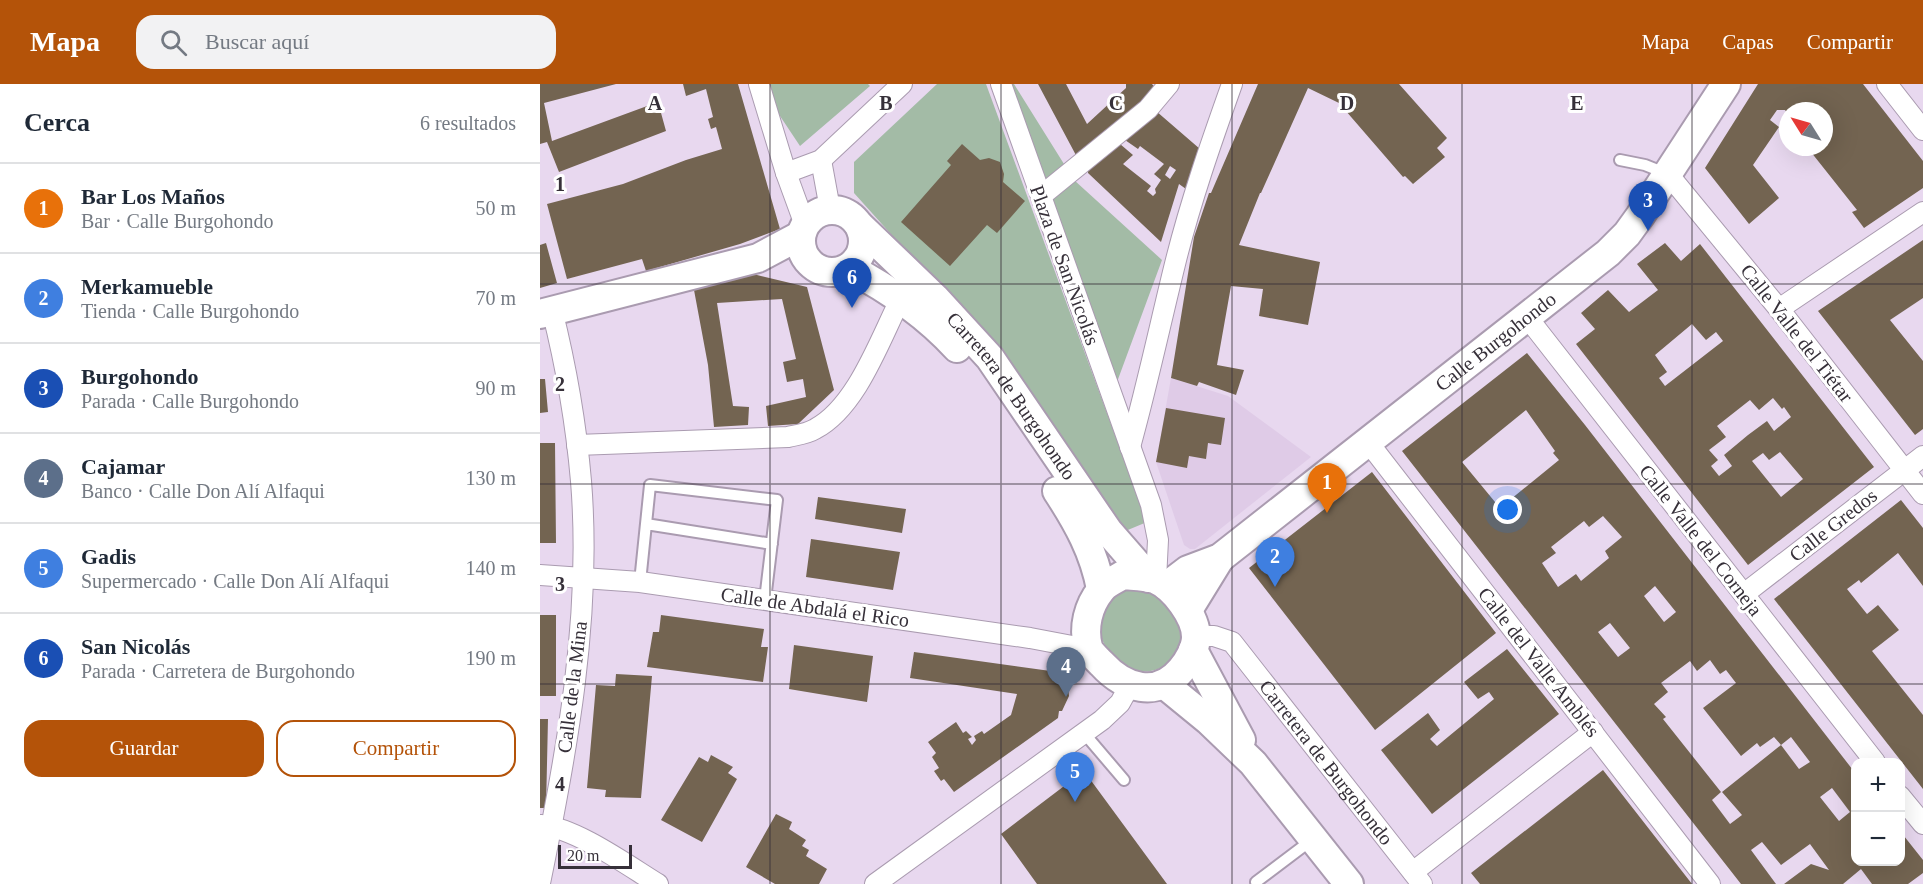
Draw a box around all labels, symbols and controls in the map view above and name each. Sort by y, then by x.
search box [136,15,556,69]
text: Mapa [30,26,100,57]
icon: search [157,26,190,59]
text: Buscar aquí [205,29,309,54]
text: Mapa [1642,30,1689,54]
text: Capas [1722,30,1774,54]
text: Compartir [1807,30,1893,54]
text: A [648,92,663,114]
text: B [879,92,893,114]
text: C [1109,92,1123,114]
text: D [1340,92,1354,114]
text: E [1570,92,1584,114]
north arrow [1779,102,1833,156]
text: Cerca [24,108,90,137]
text: 6 resultados [420,112,516,134]
text: 1 [555,173,565,195]
street label: Plaza de San Nicolás [1026,182,1104,348]
pin: 3 [1628,182,1668,231]
text: Bar Los Maños [81,184,225,209]
text: 1 [39,197,49,219]
text: 50 m [475,197,516,219]
text: Bar · Calle Burgohondo [81,210,273,232]
pin: 6 [832,258,872,308]
street label: Calle Valle del Tiétar [1736,260,1858,407]
text: Merkamueble [81,274,213,299]
text: 2 [39,287,49,309]
text: 70 m [475,287,516,309]
street label: Calle Burgohondo [1431,287,1560,395]
text: Tienda · Calle Burgohondo [81,300,299,322]
street label: Carretera de Burgohondo [943,308,1081,484]
text: Burgohondo [81,364,198,389]
text: 2 [555,373,565,395]
text: 3 [39,377,49,399]
text: 90 m [475,377,516,399]
text: Parada · Calle Burgohondo [81,390,299,412]
text: Cajamar [81,454,165,479]
street label: Calle Valle del Corneja [1634,460,1767,621]
pin: 1 [1308,464,1346,513]
text: 4 [39,467,49,489]
text: 130 m [465,467,516,489]
text: Banco · Calle Don Alí Alfaqui [81,480,325,502]
street label: Calle Gredos [1785,484,1881,566]
your location [1493,495,1522,524]
pin: 2 [1256,538,1294,587]
text: Gadis [81,544,136,569]
text: 5 [39,557,49,579]
text: 140 m [465,557,516,579]
text: Supermercado · Calle Don Alí Alfaqui [81,570,389,592]
text: 3 [555,573,565,595]
street label: Calle de Abdalá el Rico [719,583,911,631]
street label: Calle del Valle Amblés [1474,583,1604,741]
street label: Calle de la Mina [553,620,591,754]
text: San Nicolás [81,634,190,659]
text: 6 [39,647,49,669]
text: 190 m [465,647,516,669]
pin: 4 [1046,648,1086,697]
text: Parada · Carretera de Burgohondo [81,660,355,682]
street label: Carretera de Burgohondo [1255,676,1398,849]
button: Guardar [24,720,264,777]
button: Compartir [276,720,516,777]
pin: 5 [1056,752,1094,802]
map controls [1851,758,1905,866]
button: + [1851,758,1905,812]
text: 4 [555,773,565,795]
button: − [1851,812,1905,866]
scale bar [558,842,632,870]
text: 20 m [567,847,599,864]

